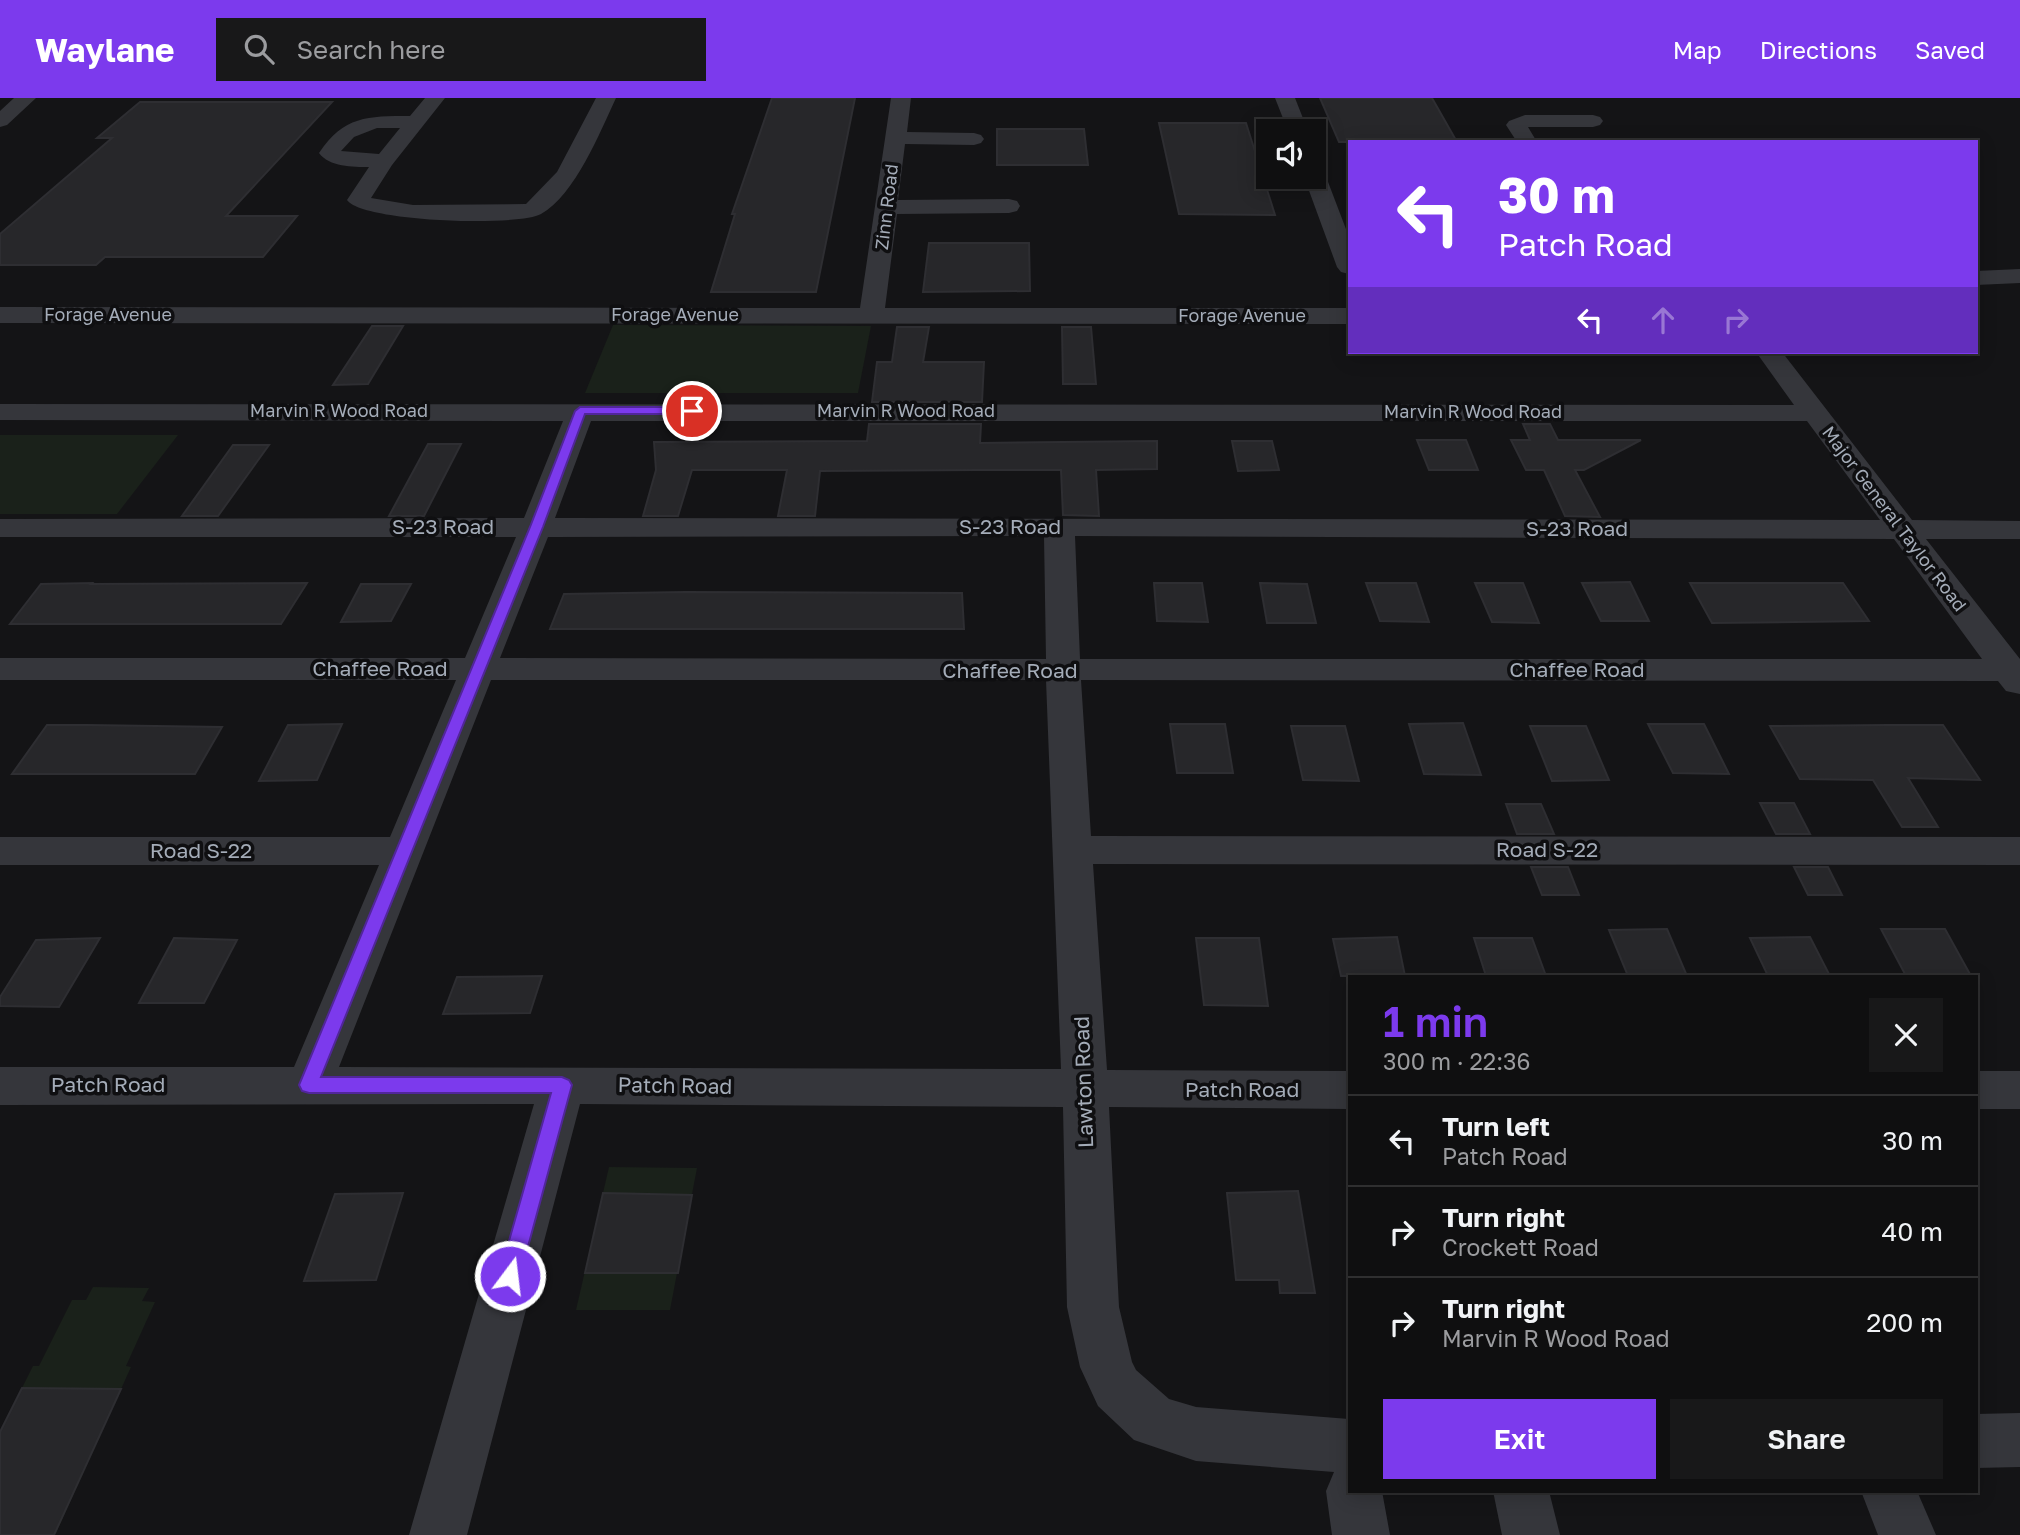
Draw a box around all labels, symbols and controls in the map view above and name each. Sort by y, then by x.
search box [216,18,706,81]
text: Waylane [35,30,174,69]
icon: search [240,30,278,68]
text: Search here [296,34,445,65]
text: Map [1673,35,1722,64]
text: Directions [1760,35,1877,64]
text: Saved [1915,35,1985,64]
map controls [1256,119,1326,189]
button: sound [1256,119,1326,189]
street label: Zinn Road [870,163,902,251]
text: 30 m [1498,165,1615,224]
icon: left [1383,168,1474,259]
text: Patch Road [1498,225,1673,263]
icon: left [1571,301,1609,339]
icon: ahead [1644,301,1682,339]
icon: right [1717,301,1755,339]
street label: Forage Avenue [44,303,172,325]
street label: Forage Avenue [611,303,739,325]
street label: Forage Avenue [1178,304,1306,326]
pin [662,381,722,441]
icon: arrive [673,392,711,430]
street label: Marvin R Wood Road [250,399,428,421]
street label: Marvin R Wood Road [817,399,995,421]
street label: Marvin R Wood Road [1384,400,1562,422]
street label: Major General Taylor Road [1818,421,1972,615]
street label: S-23 Road [392,513,494,539]
street label: S-23 Road [959,513,1061,539]
street label: S-23 Road [1526,515,1628,541]
street label: Chaffee Road [312,655,448,681]
street label: Chaffee Road [1509,656,1645,682]
street label: Chaffee Road [942,657,1078,683]
street label: Road S-22 [1496,836,1598,862]
street label: Road S-22 [150,837,252,863]
text: 1 min [1383,996,1488,1046]
button: close [1869,998,1943,1072]
street label: Lawton Road [1068,1016,1098,1148]
text: 300 m · 22:36 [1383,1047,1530,1075]
street label: Patch Road [51,1071,165,1097]
street label: Patch Road [617,1071,733,1099]
street label: Patch Road [1185,1076,1299,1102]
text: Turn left [1442,1111,1550,1142]
icon: left [1383,1122,1421,1160]
text: 30 m [1882,1125,1943,1156]
text: Patch Road [1442,1142,1568,1170]
text: Turn right [1442,1202,1565,1233]
icon: right [1383,1213,1421,1251]
text: 40 m [1882,1216,1943,1247]
text: Crockett Road [1442,1233,1599,1261]
position arrow [473,1239,547,1313]
text: Turn right [1442,1293,1565,1324]
icon: right [1383,1304,1421,1342]
text: 200 m [1866,1307,1943,1338]
text: Marvin R Wood Road [1442,1324,1670,1352]
button: Exit [1383,1399,1656,1479]
button: Share [1670,1399,1943,1479]

